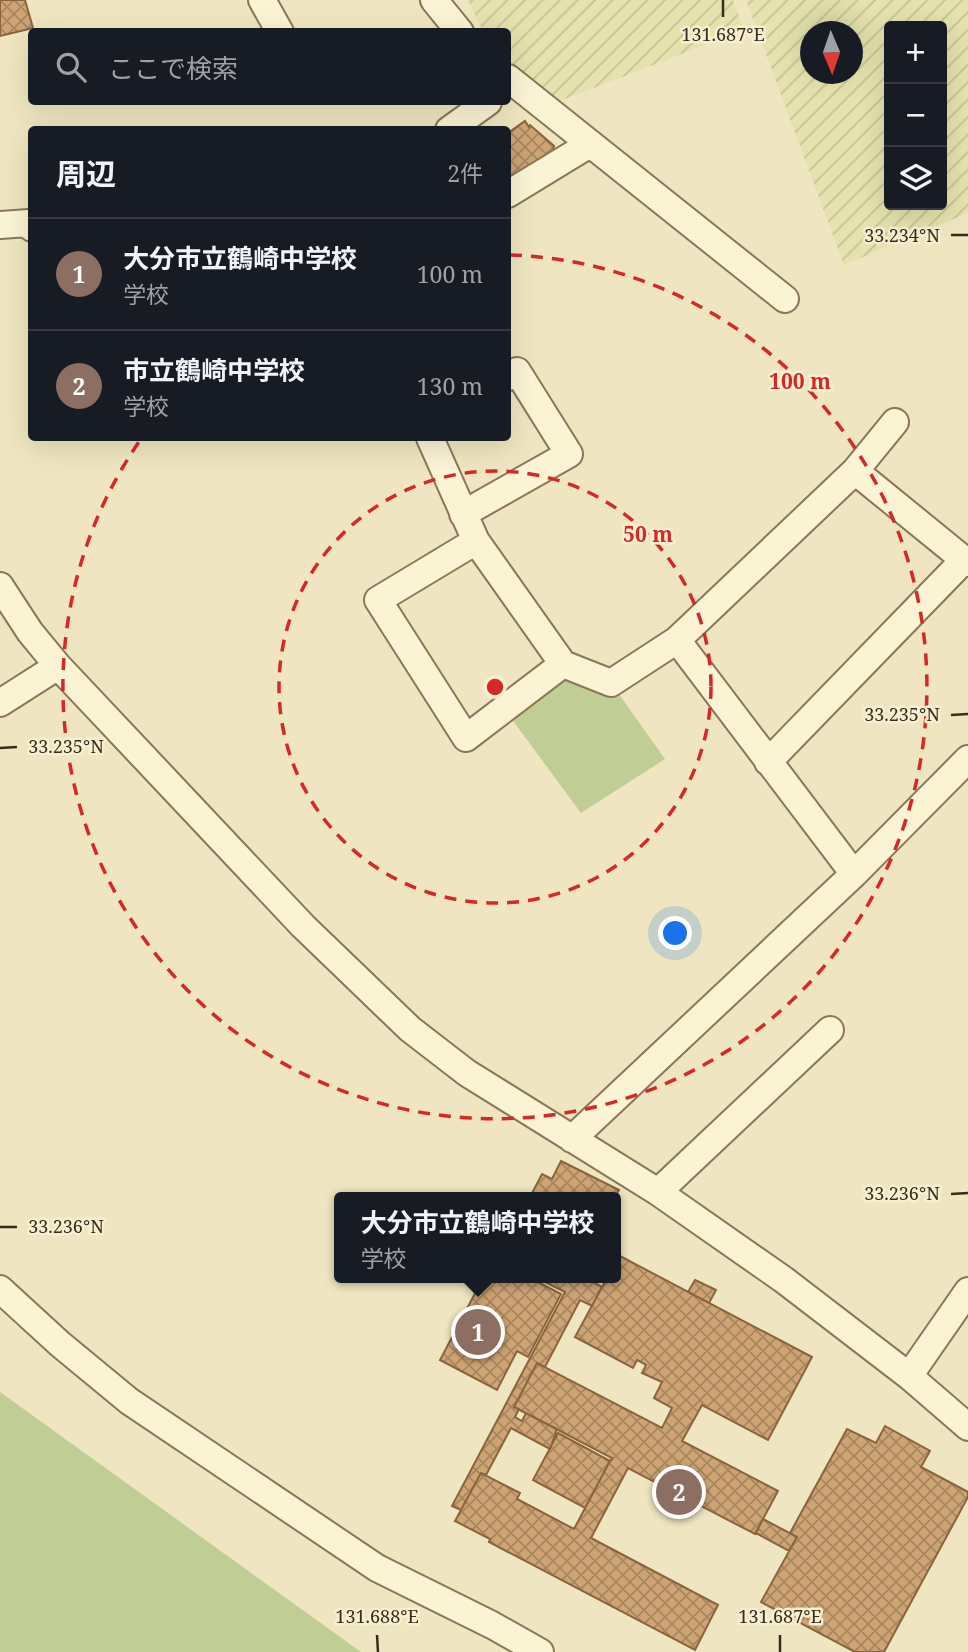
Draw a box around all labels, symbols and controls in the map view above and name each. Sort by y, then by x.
north arrow [800,21,863,84]
map controls [884,21,947,210]
button: + [884,21,947,84]
text: 131.687°E [681,22,765,46]
search box [28,28,511,105]
icon: search [52,48,90,86]
text: ここで検索 [108,50,238,86]
button: − [884,84,947,147]
button: layers [884,147,947,210]
text: 周辺 [56,153,116,194]
text: 2件 [447,157,483,189]
text: 33.234°N [864,223,940,247]
text: 大分市立鶴崎中学校 [123,240,357,276]
text: 1 [73,258,86,290]
text: 100 m [417,258,483,290]
text: 学校 [123,278,169,310]
text: 市立鶴崎中学校 [123,352,305,388]
text: 100 m [769,367,831,395]
text: 2 [73,370,86,402]
text: 130 m [417,370,483,402]
text: 学校 [123,390,169,422]
text: 50 m [623,520,673,548]
centre of rings [483,675,507,699]
text: 33.235°N [864,702,940,726]
text: 33.235°N [28,734,104,758]
your location [658,916,692,950]
text: 33.236°N [864,1181,940,1205]
popup [334,1192,621,1283]
text: 大分市立鶴崎中学校 [360,1204,595,1240]
text: 33.236°N [28,1214,104,1238]
text: 学校 [360,1242,406,1274]
pin: 1 [455,1306,501,1358]
pin: 2 [656,1466,702,1518]
text: 131.688°E [335,1604,419,1628]
text: 131.687°E [738,1604,822,1628]

